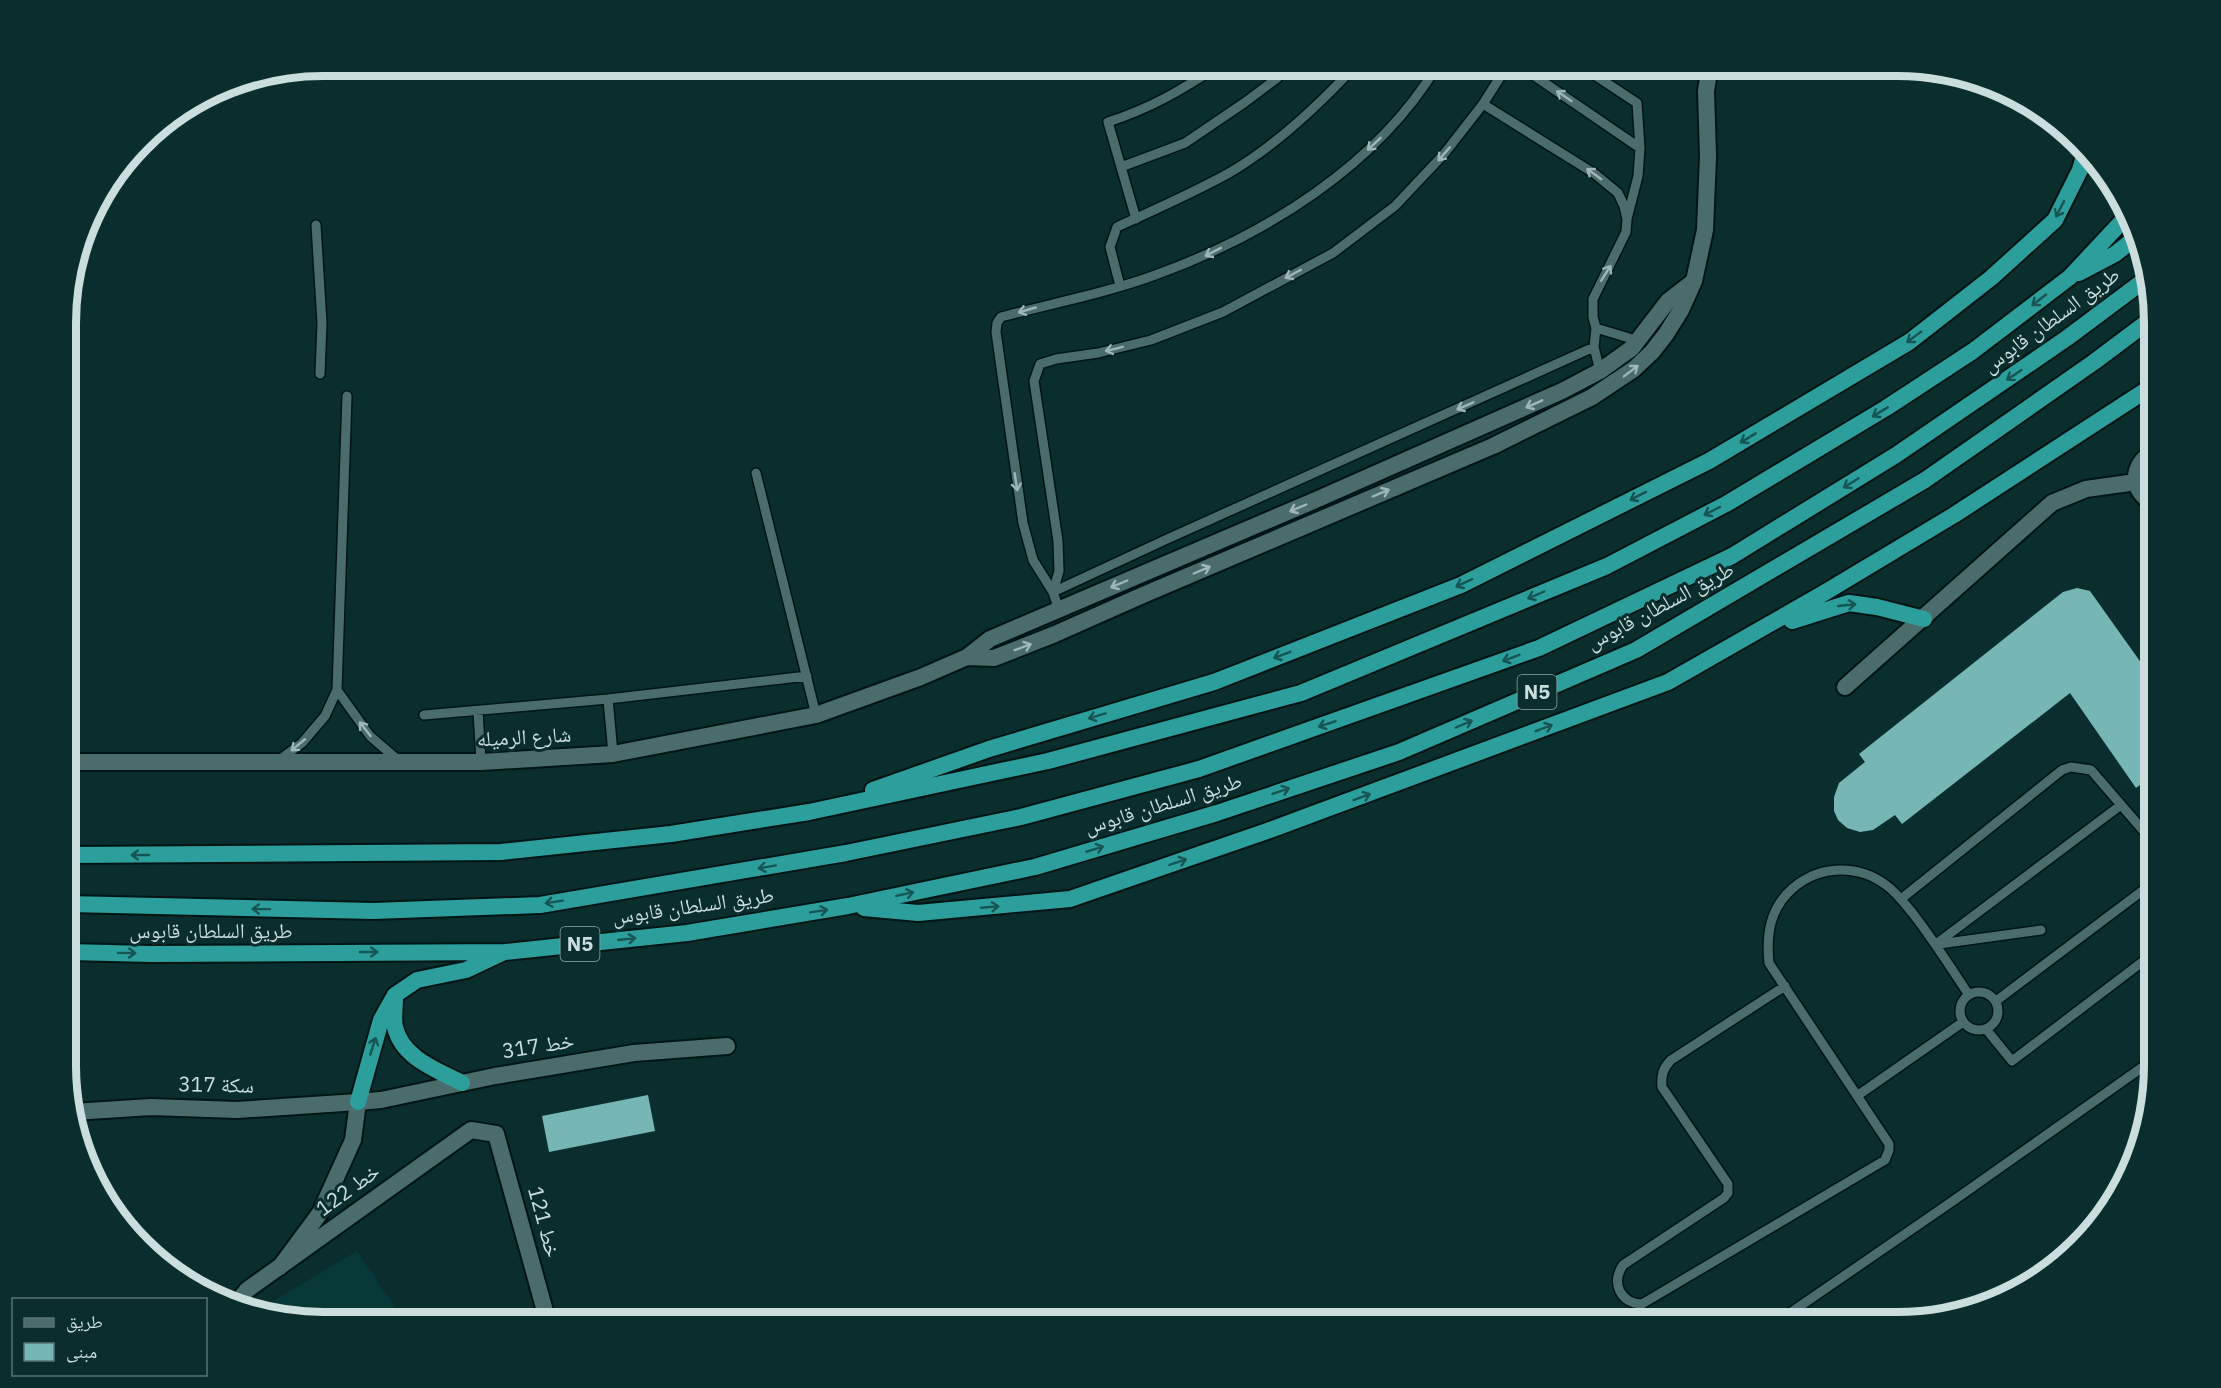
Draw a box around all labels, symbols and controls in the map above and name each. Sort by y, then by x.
one-way arrow [1557,90,1573,102]
one-way arrow [1366,137,1381,151]
one-way arrow [1437,146,1451,161]
one-way arrow [1587,168,1603,180]
one-way arrow [2054,200,2066,218]
one-way arrow [1204,247,1222,258]
street label: طريق السلطان قابوس [1976,260,2125,379]
one-way arrow [1600,265,1612,282]
one-way arrow [1285,268,1302,280]
one-way arrow [2032,294,2048,306]
one-way arrow [1018,305,1037,316]
one-way arrow [1907,330,1923,343]
one-way arrow [1105,344,1124,356]
one-way arrow [1623,364,1639,377]
one-way arrow [2006,369,2022,381]
one-way arrow [1526,398,1544,410]
one-way arrow [1456,401,1474,413]
one-way arrow [1872,406,1889,418]
one-way arrow [1740,432,1757,444]
one-way arrow [1011,472,1022,492]
one-way arrow [1843,477,1860,489]
one-way arrow [1372,487,1390,498]
one-way arrow [1630,491,1648,503]
one-way arrow [1290,503,1308,514]
one-way arrow [1703,506,1721,518]
street label: طريق السلطان قابوس [1581,554,1738,656]
one-way arrow [1192,564,1211,575]
one-way arrow [1110,578,1128,590]
one-way arrow [1455,578,1473,590]
one-way arrow [1527,590,1546,601]
one-way arrow [1836,599,1856,610]
one-way arrow [1013,641,1032,652]
one-way arrow [1274,650,1292,661]
one-way arrow [1502,654,1521,665]
road number: N5 [1518,675,1556,709]
one-way arrow [1088,711,1107,722]
one-way arrow [1454,718,1472,729]
one-way arrow [1318,719,1337,730]
street label: شارع الرميله [476,720,572,752]
one-way arrow [358,721,371,737]
one-way arrow [1534,722,1553,733]
one-way arrow [291,738,306,752]
street label: طريق السلطان قابوس [1081,766,1245,840]
one-way arrow [1271,785,1290,796]
one-way arrow [1352,790,1370,801]
one-way arrow [1085,843,1104,854]
one-way arrow [131,849,151,861]
one-way arrow [1168,856,1187,867]
one-way arrow [758,861,778,872]
street label: طريق السلطان قابوس [610,880,776,930]
one-way arrow [895,888,914,899]
one-way arrow [545,897,565,908]
one-way arrow [979,901,999,912]
one-way arrow [252,903,272,915]
one-way arrow [809,905,829,916]
street label: طريق السلطان قابوس [129,916,293,944]
road number: N5 [560,927,600,961]
one-way arrow [616,933,636,944]
one-way arrow [359,947,379,958]
one-way arrow [116,948,136,959]
street label: خط 317 [500,1026,576,1065]
one-way arrow [368,1037,379,1056]
street label: سكة 317 [178,1069,254,1099]
street label: خط 122 [310,1157,385,1222]
street label: خط 121 [522,1183,568,1260]
legend [12,1298,207,1376]
text: طريق [66,1310,103,1333]
text: مبنى [66,1340,97,1363]

